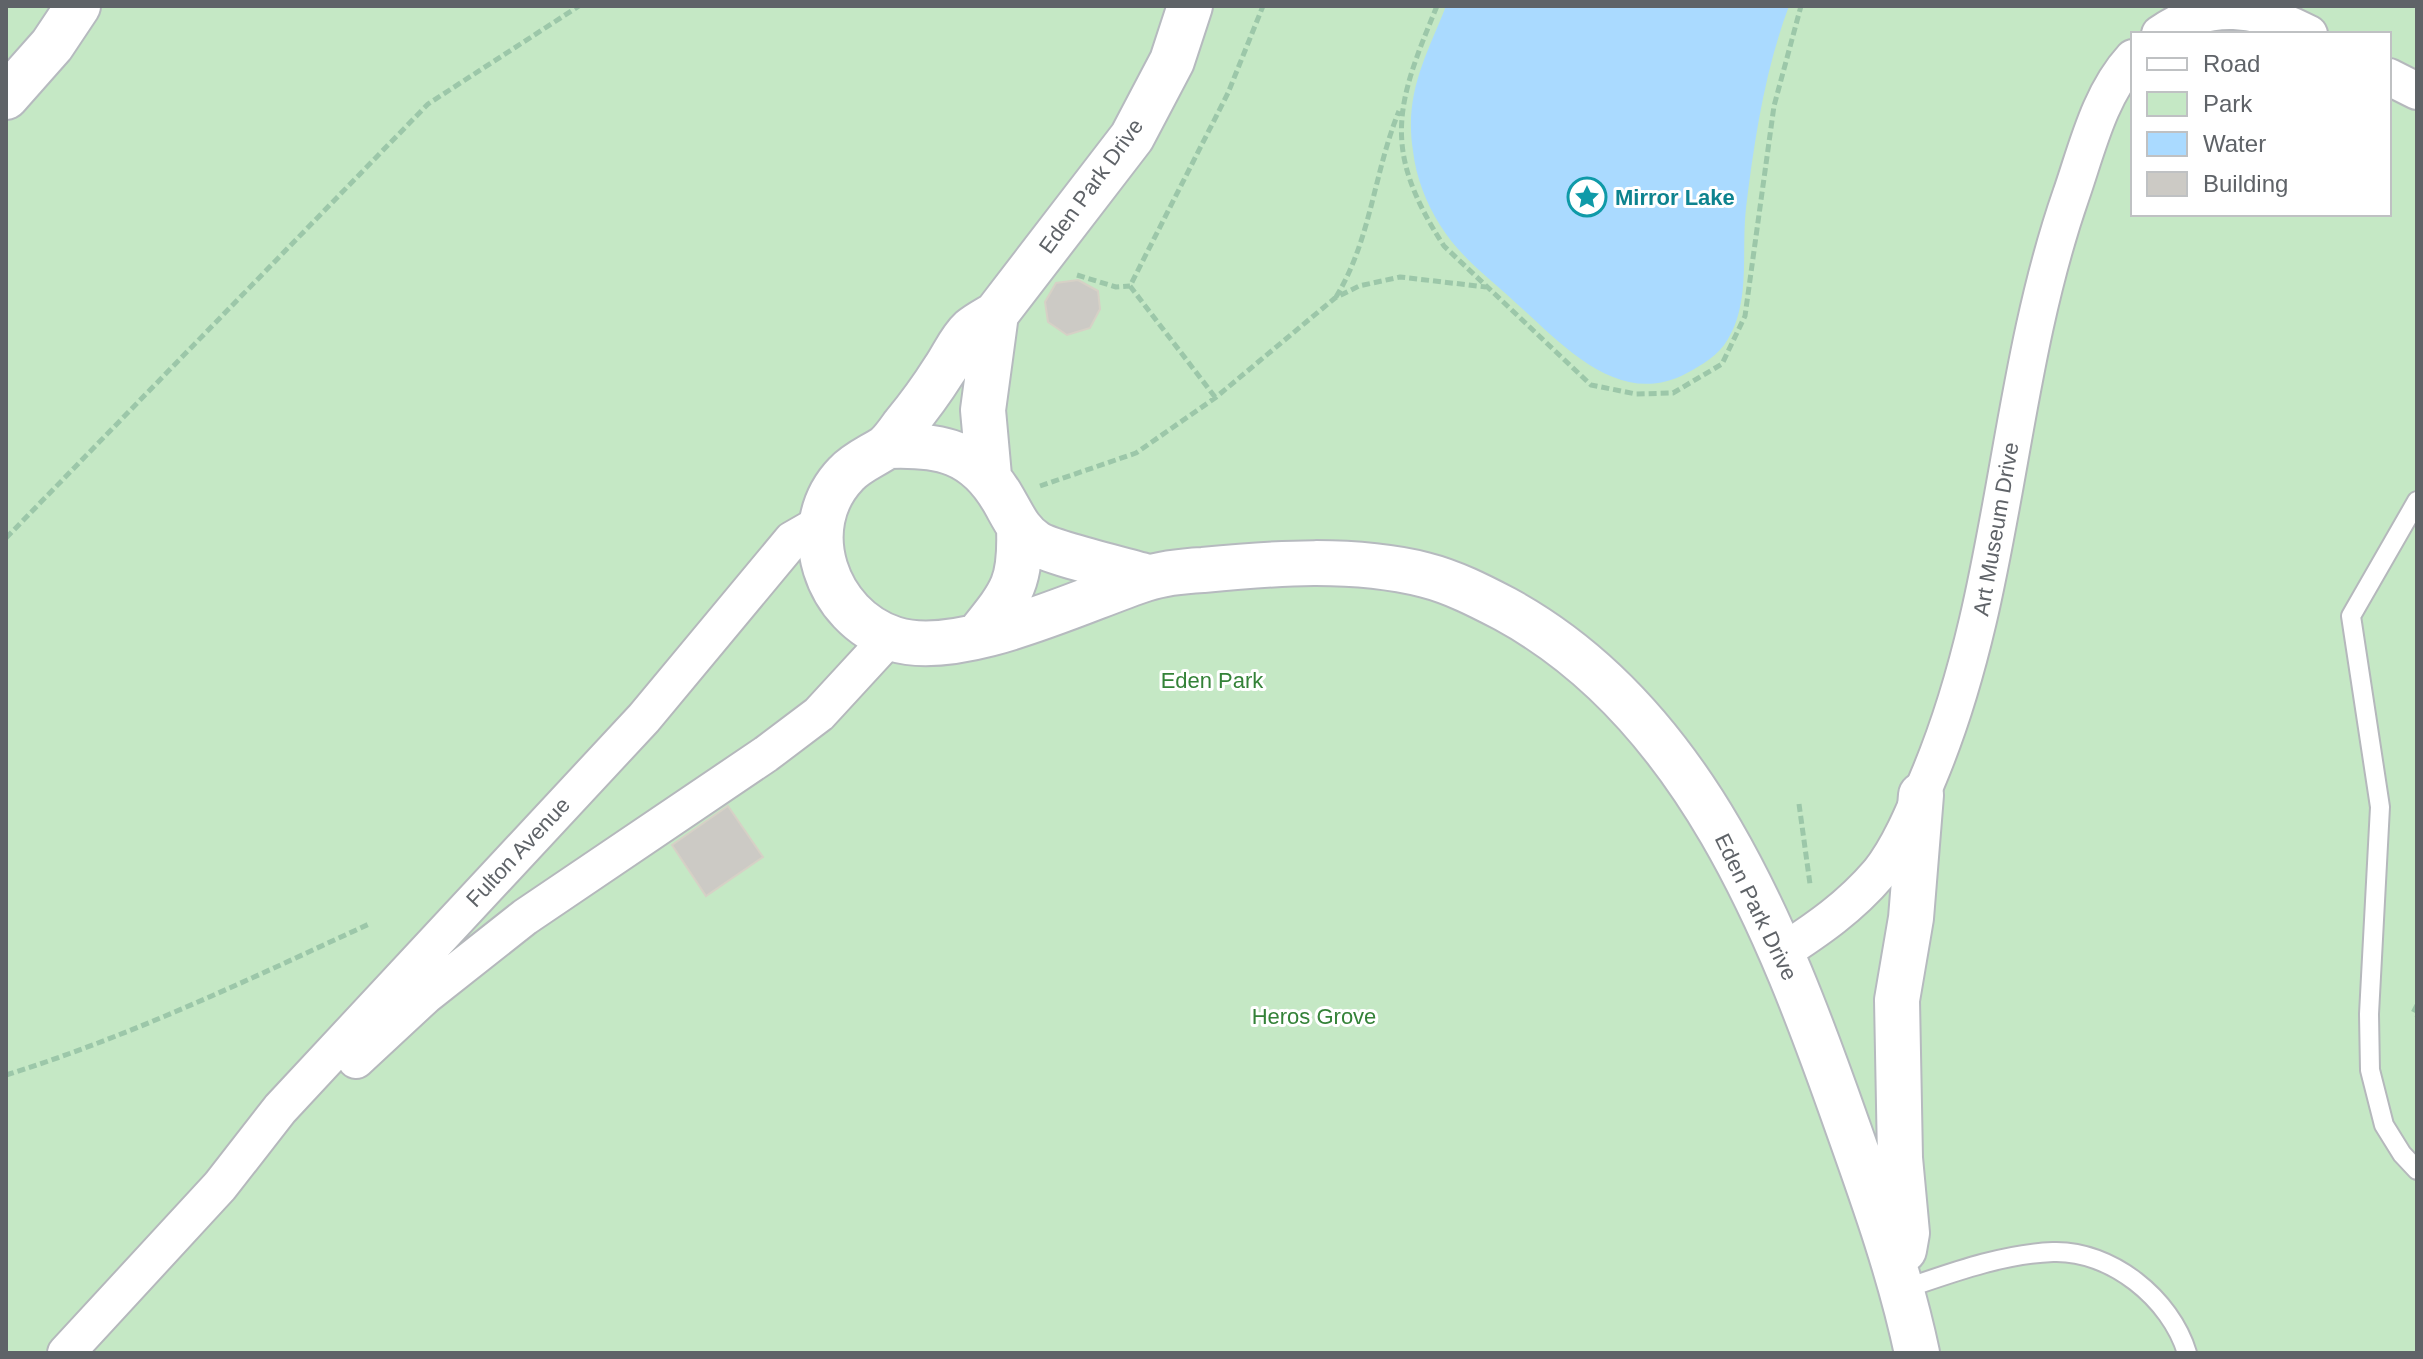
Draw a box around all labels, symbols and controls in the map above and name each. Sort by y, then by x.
legend [2131,32,2391,216]
text: Road [2203,50,2260,77]
text: Park [2203,90,2253,117]
street label: Eden Park Drive [1034,114,1148,258]
text: Water [2203,130,2266,157]
text: Building [2203,170,2288,197]
place icon: Mirror Lake [1566,176,1608,218]
place label: Mirror Lake [1615,185,1735,210]
street label: Art Museum Drive [1968,440,2024,618]
park label: Eden Park [1161,668,1264,693]
street label: Fulton Avenue [461,792,575,912]
street label: Eden Park Drive [1710,830,1802,984]
park label: Heros Grove [1252,1004,1376,1029]

